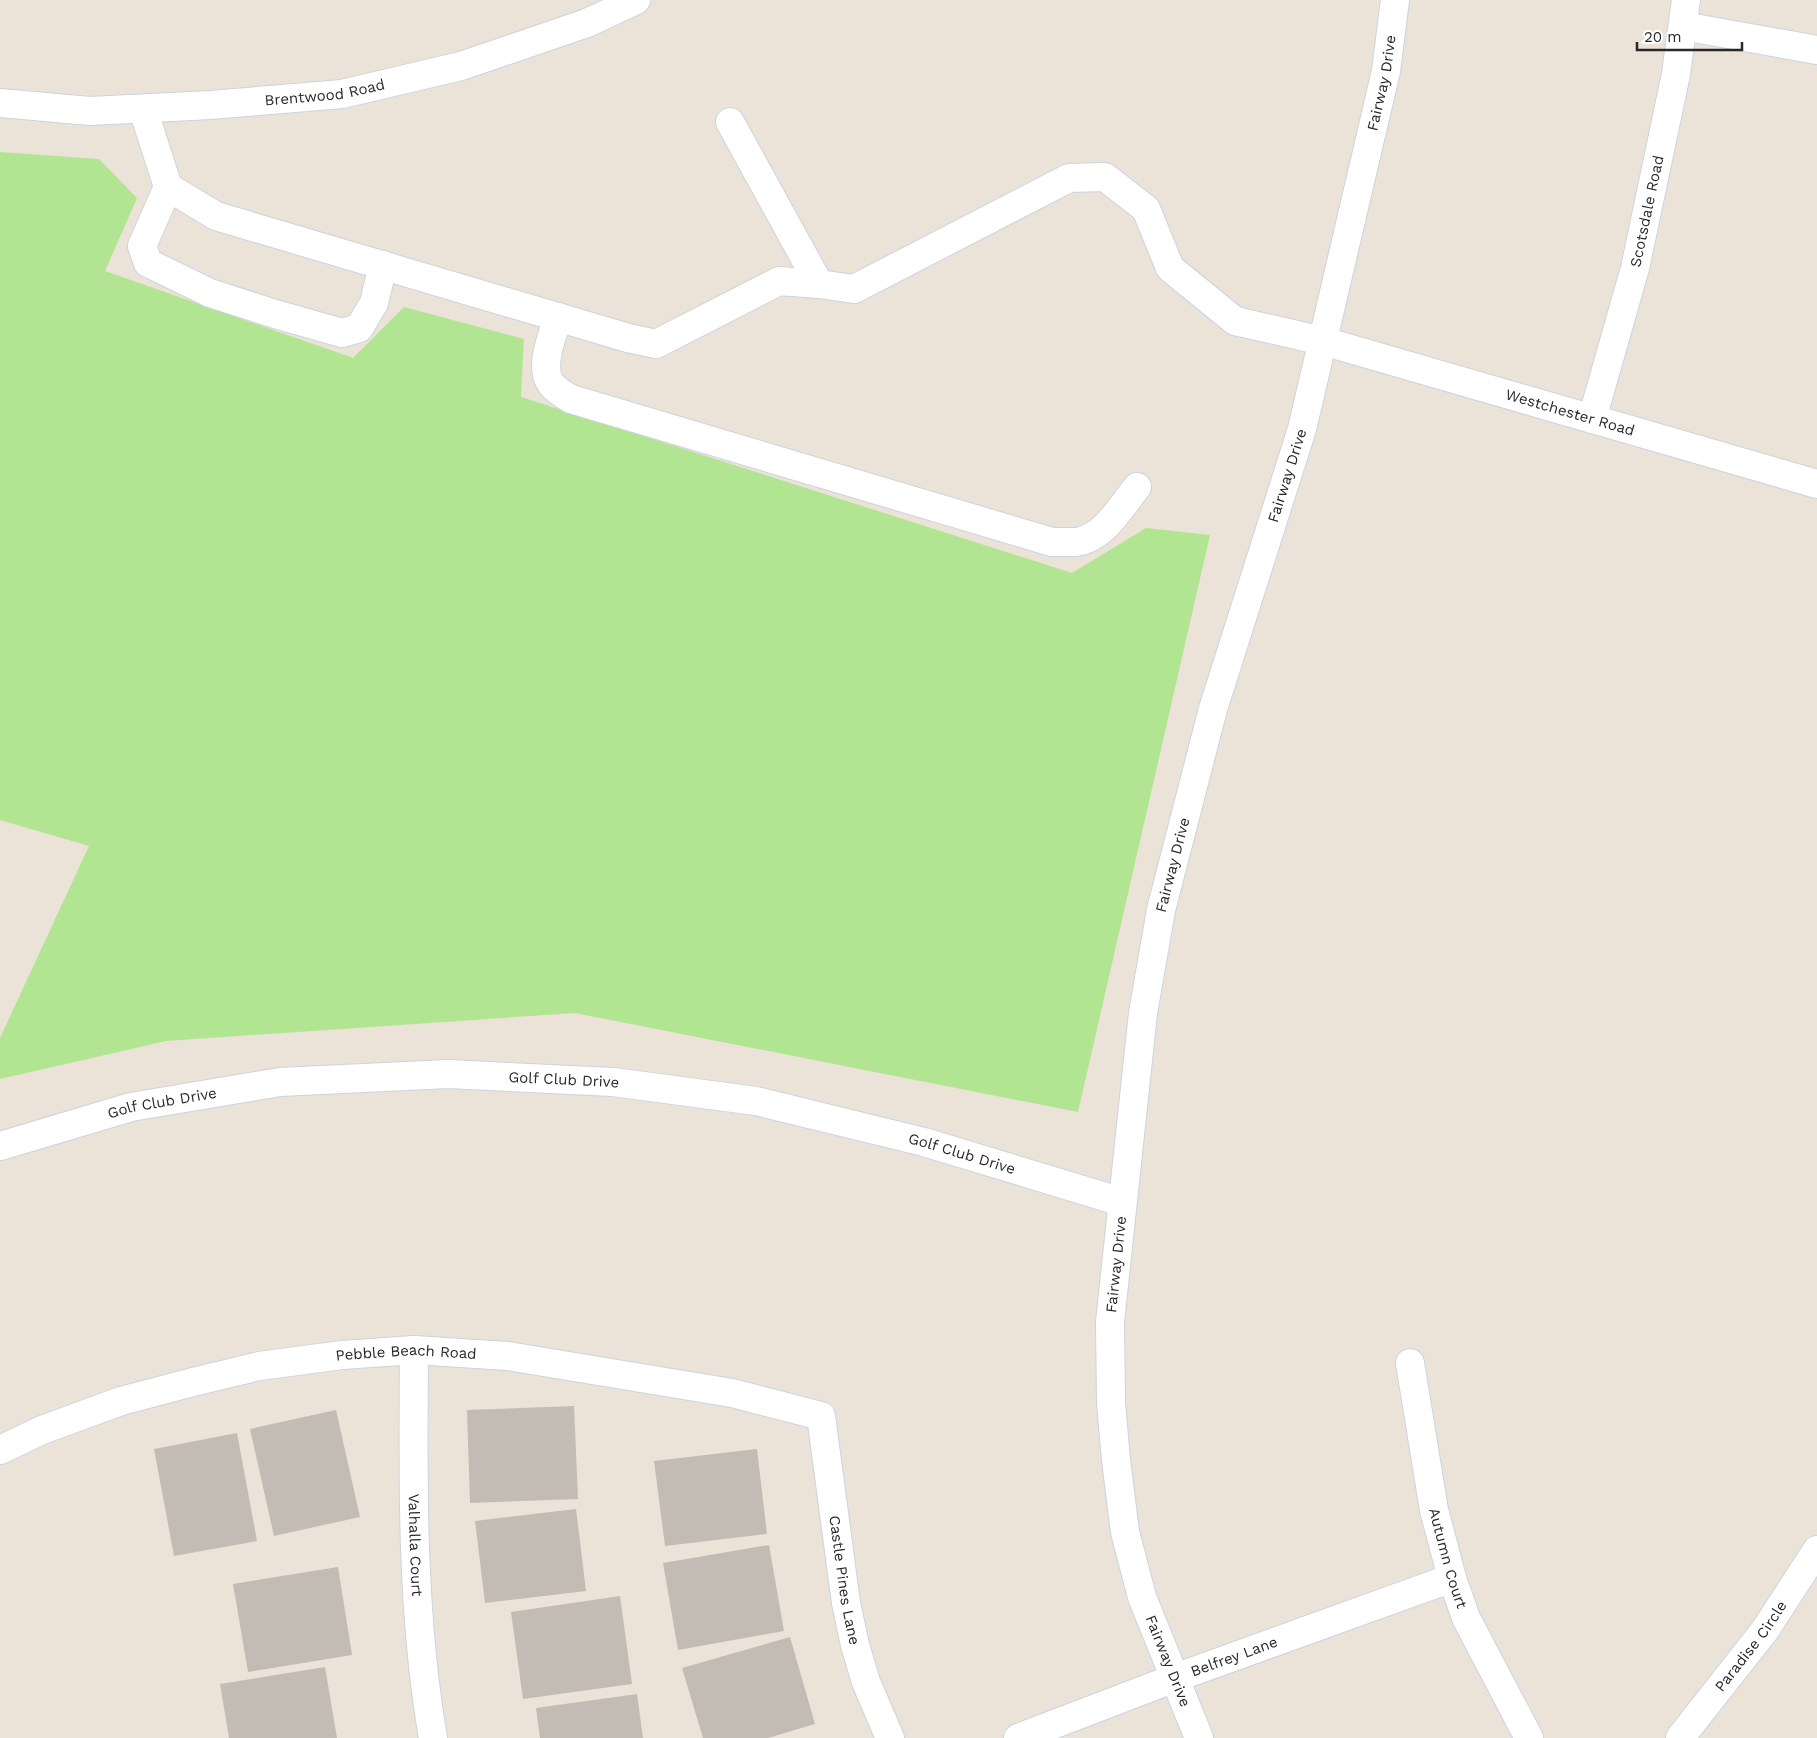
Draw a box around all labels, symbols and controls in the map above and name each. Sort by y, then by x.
scale bar [1637,20,1742,52]
text: 20 m [1644,28,1682,46]
street label: Fairway Drive [1363,34,1399,133]
street label: Brentwood Road [264,75,387,109]
street label: Scotsdale Road [1626,154,1668,269]
street label: Westchester Road [1503,385,1637,440]
street label: Fairway Drive [1264,426,1311,525]
street label: Fairway Drive [1152,816,1194,914]
street label: Golf Club Drive [508,1068,620,1092]
street label: Golf Club Drive [105,1084,218,1123]
street label: Golf Club Drive [907,1130,1018,1178]
street label: Fairway Drive [1102,1215,1130,1314]
street label: Pebble Beach Road [334,1341,477,1365]
street label: Valhalla Court [405,1494,426,1598]
street label: Autumn Court [1425,1506,1471,1612]
street label: Castle Pines Lane [825,1514,864,1647]
street label: Paradise Circle [1711,1597,1791,1695]
street label: Fairway Drive [1141,1613,1195,1709]
street label: Belfrey Lane [1188,1633,1280,1681]

